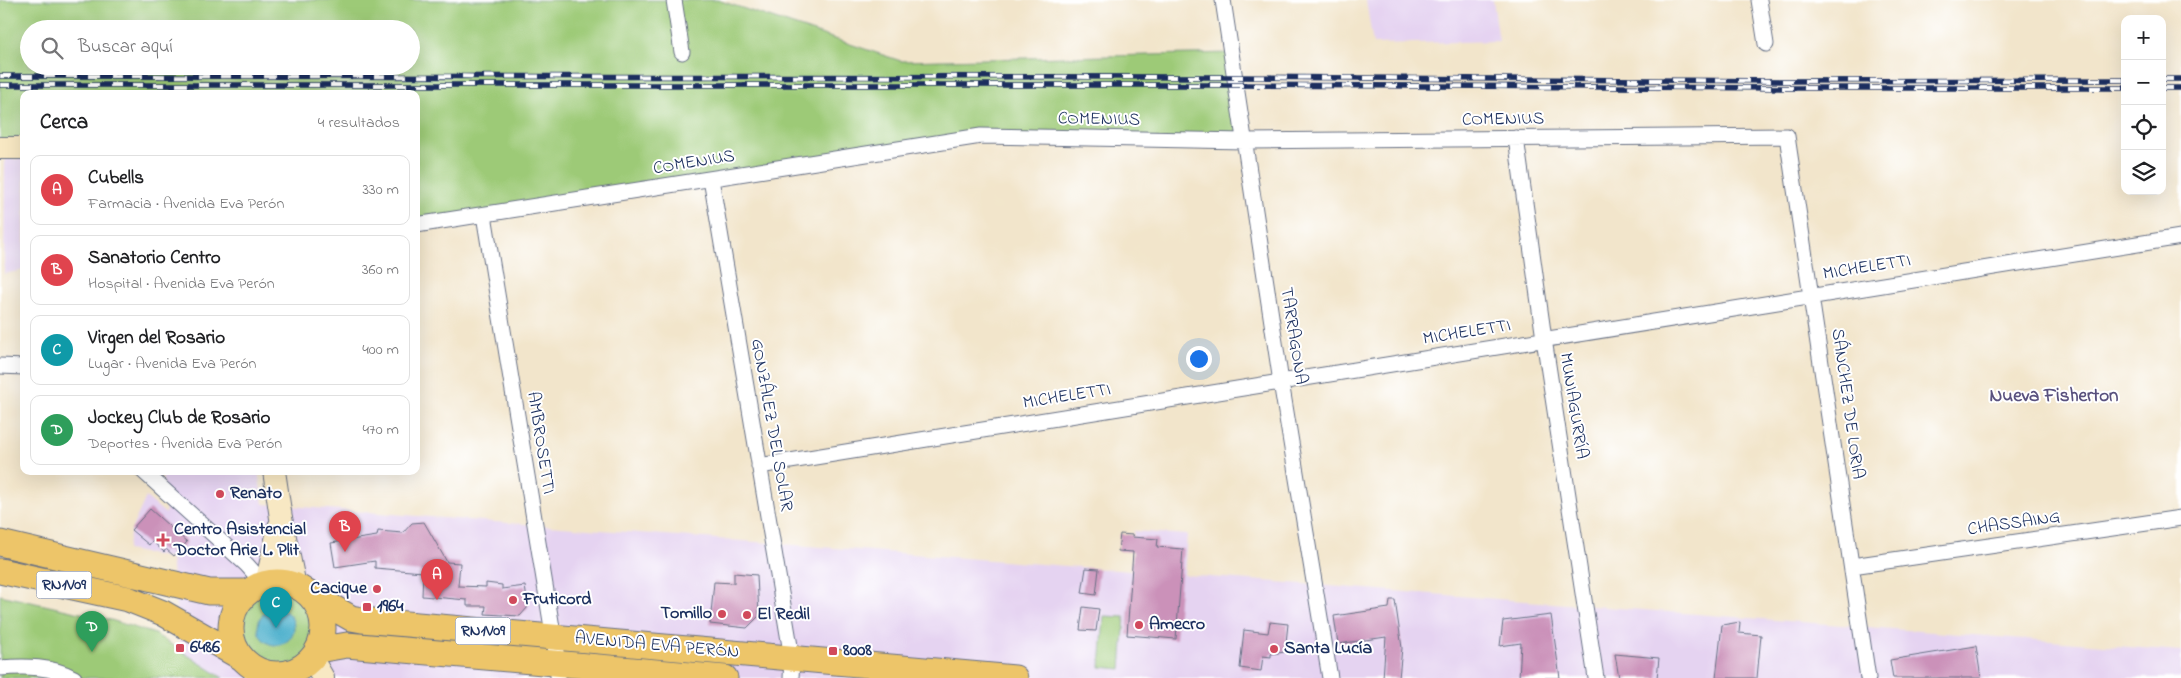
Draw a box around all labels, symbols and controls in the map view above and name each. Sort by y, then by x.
map controls [2121,15,2166,195]
button: + [2121,15,2166,60]
search box [20,20,420,75]
icon: search [38,34,66,62]
text: Buscar aquí [78,34,173,61]
button: − [2121,60,2166,105]
button: locate [2121,105,2166,150]
street label: COMENIUS [1058,106,1140,134]
street label: COMENIUS [1462,106,1544,134]
text: Cerca [40,108,88,138]
text: 4 resultados [318,111,400,135]
street label: COMENIUS [651,144,737,182]
button: layers [2121,150,2166,195]
text: Cubells [88,165,144,192]
text: A [52,178,62,202]
text: 330 m [362,178,399,202]
text: Farmacia · Avenida Eva Perón [88,192,284,216]
text: Sanatorio Centro [88,245,221,272]
street label: MICHELETTI [1821,248,1913,288]
text: B [52,258,62,282]
text: 360 m [362,258,399,282]
text: Hospital · Avenida Eva Perón [88,272,275,296]
street label: TARRAGONA [1272,285,1314,387]
street label: MICHELETTI [1421,313,1513,353]
text: Virgen del Rosario [88,325,225,352]
street label: SÁNCHEZ DE LORIA [1824,327,1870,481]
street label: GONZÁLEZ DEL SOLAR [743,337,799,513]
text: C [53,338,61,362]
text: 400 m [362,338,399,362]
your location [1186,346,1212,372]
street label: MUNIAGURRÍA [1552,351,1594,461]
text: Lugar · Avenida Eva Perón [88,352,256,376]
street label: MICHELETTI [1021,377,1113,417]
district label: Nueva Fisherton [1990,383,2118,410]
street label: AMBROSETTI [519,390,561,496]
text: Jockey Club de Rosario [88,405,270,432]
text: D [51,418,63,442]
text: 470 m [362,418,399,442]
text: Deportes · Avenida Eva Perón [88,432,282,456]
place label: Renato [230,481,282,507]
marker: Renato [214,488,226,500]
street label: CHASSAING [1966,505,2062,543]
pin: B [329,511,361,552]
place label: Centro Asistencial Doctor Arie L. Plit [173,517,306,564]
marker: Centro Asistencial Doctor Arie L. Plit [156,533,170,547]
pin: A [421,559,453,600]
road number: RN1V09 [36,572,92,598]
place label: Cacique [310,576,368,602]
marker: Cacique [371,583,383,595]
pin: C [260,587,292,628]
place label: Fruticord [522,587,592,613]
place label: 1964 [377,594,404,620]
marker: Fruticord [507,594,519,606]
marker: 1964 [361,601,373,613]
place label: Tomillo [660,601,712,627]
place label: El Redil [757,602,810,628]
marker: Tomillo [716,608,728,620]
marker: El Redil [741,609,753,621]
pin: D [76,611,108,652]
place label: Amecro [1149,612,1205,638]
road number: RN1V09 [456,618,510,644]
marker: Amecro [1133,619,1145,631]
street label: AVENIDA EVA PERÓN [574,626,740,666]
place label: 6486 [190,635,220,661]
place label: Santa Lucía [1284,636,1373,662]
place label: 8008 [842,638,872,664]
marker: 6486 [174,642,186,654]
marker: Santa Lucía [1268,643,1280,655]
marker: 8008 [827,645,839,657]

